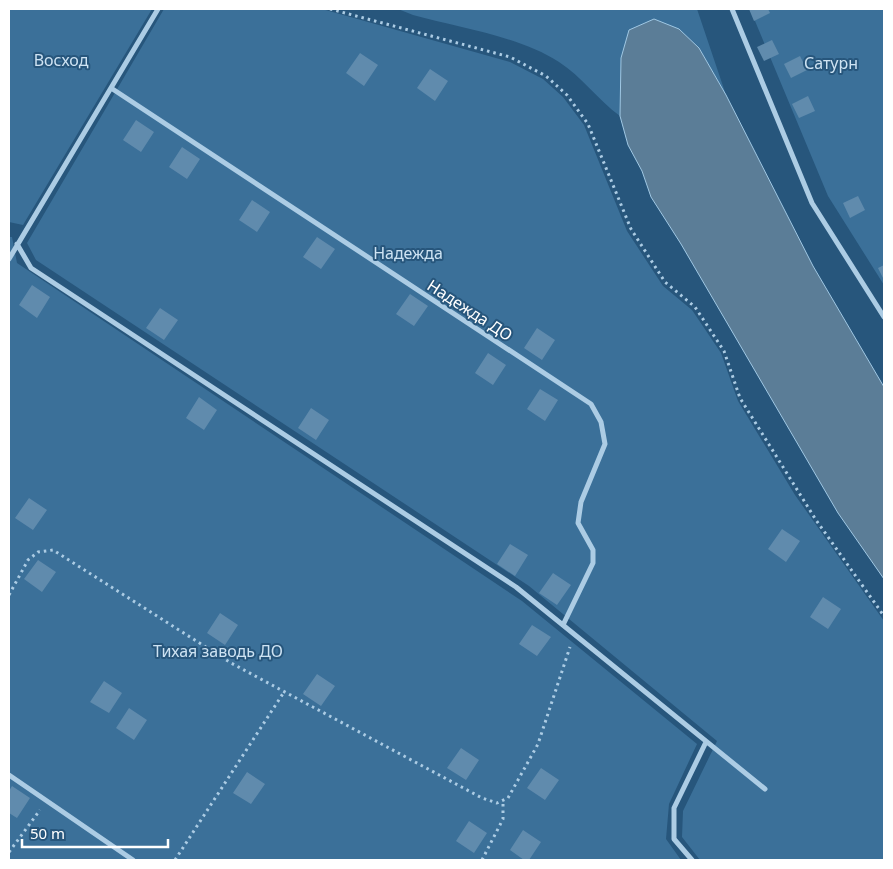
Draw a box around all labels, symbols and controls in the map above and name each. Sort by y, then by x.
park label: Восход [34,49,89,71]
park label: Сатурн [804,52,858,74]
park label: Надежда [373,242,443,264]
street label: Надежда ДО [423,274,517,346]
park label: Тихая заводь ДО [153,640,283,662]
scale bar [22,816,169,848]
text: 50 m [30,823,65,843]

